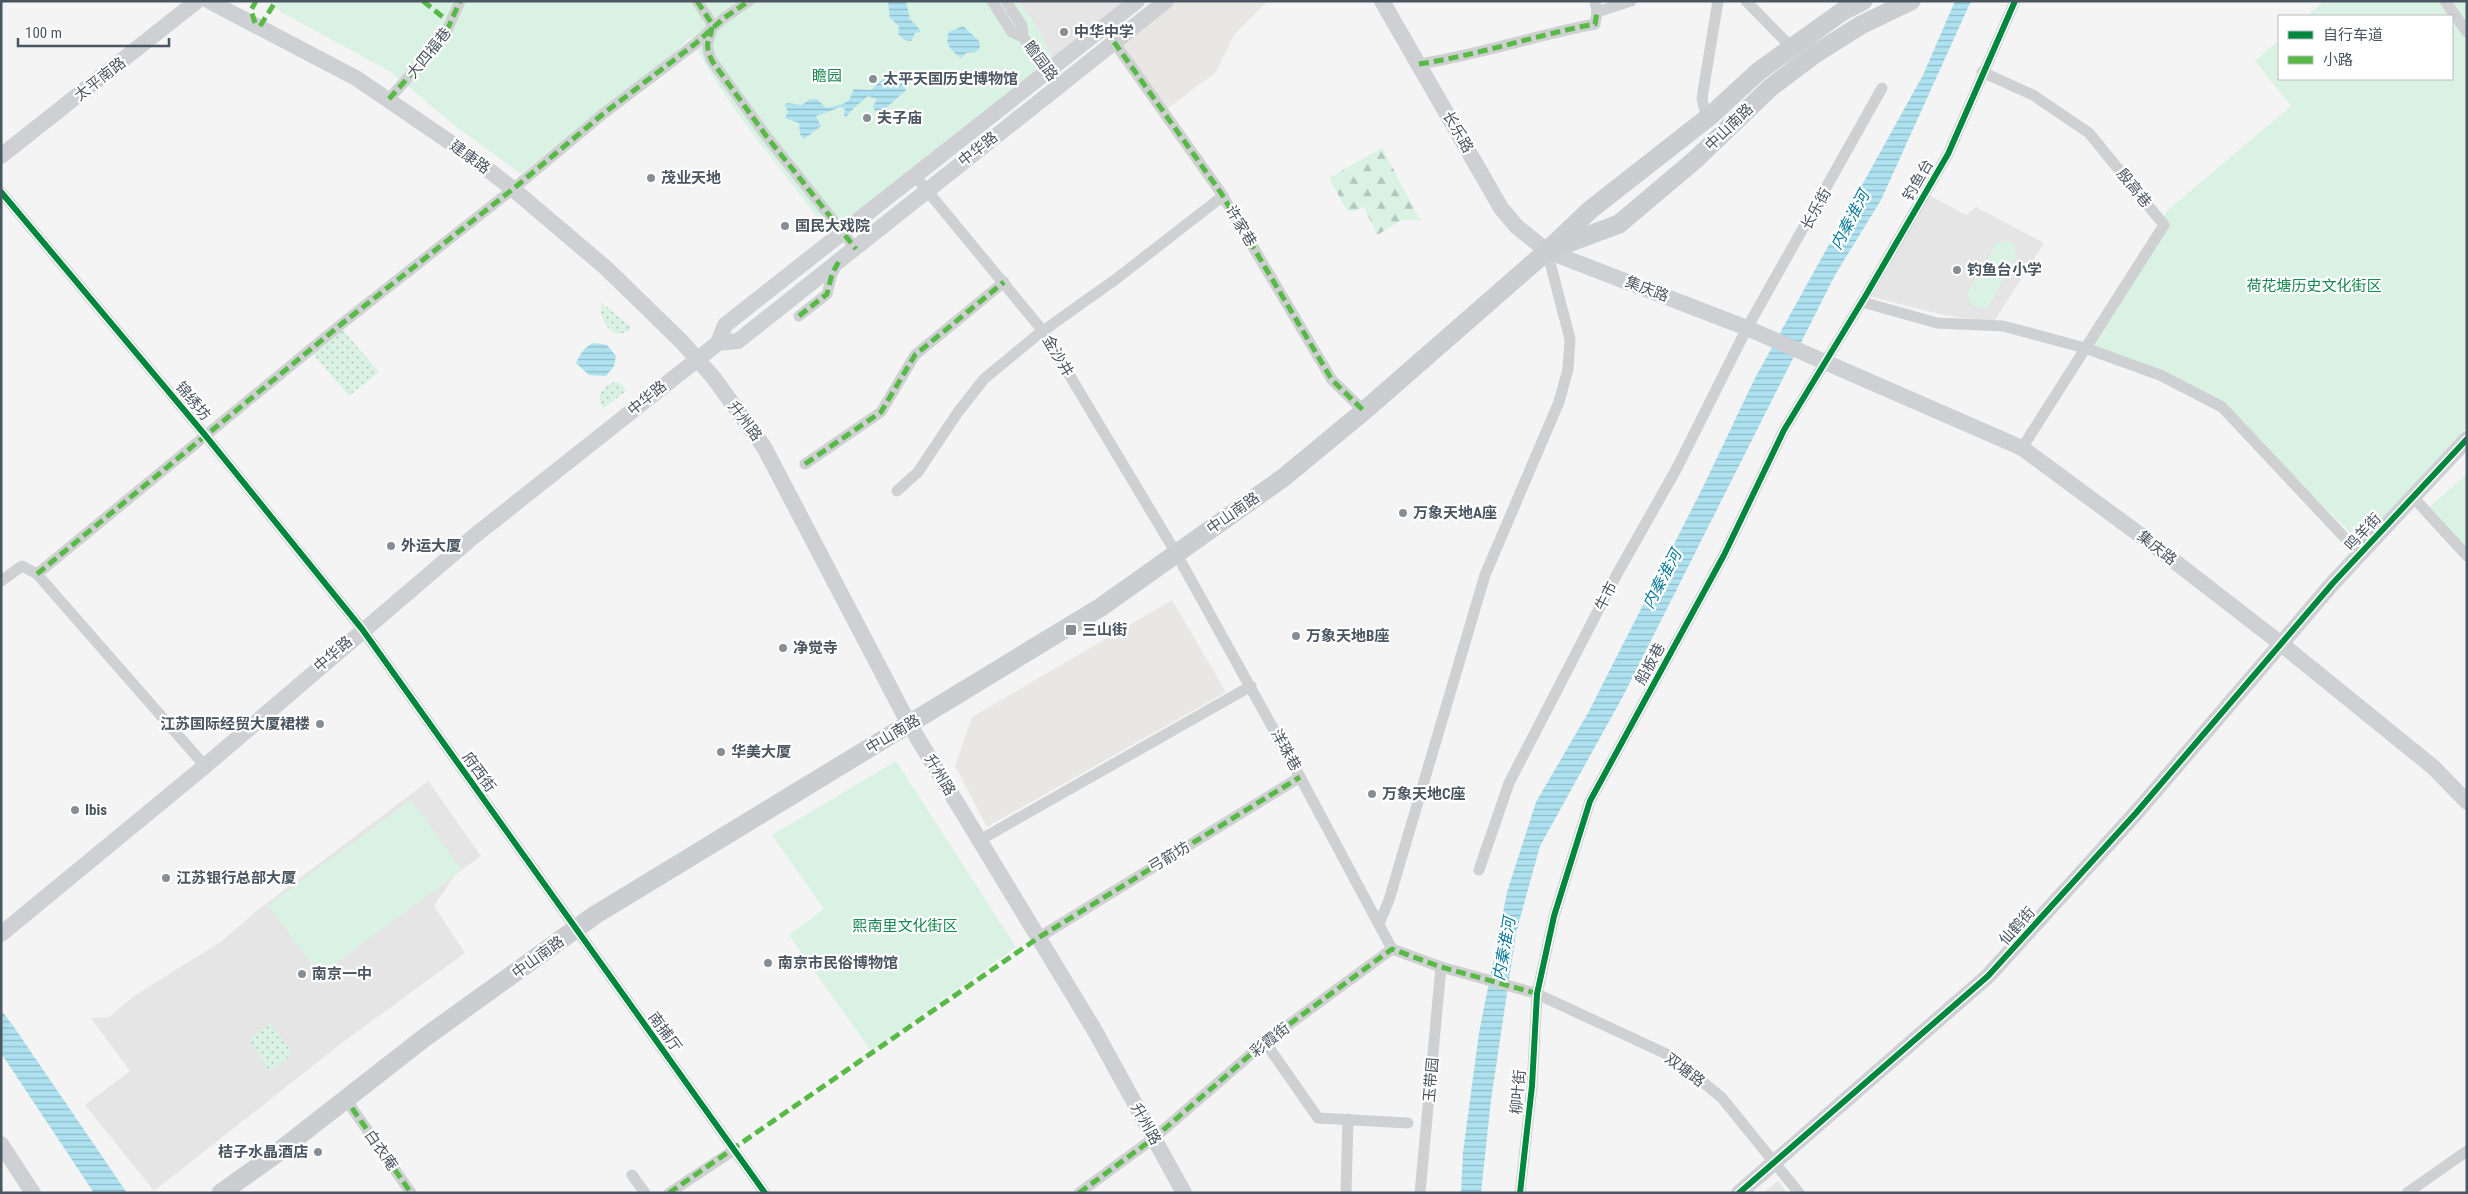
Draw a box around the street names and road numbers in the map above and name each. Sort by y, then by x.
street label: 大四福巷 [403,24,455,82]
street label: 瞻园路 [1020,38,1062,84]
street label: 太平南路 [71,53,129,105]
street label: 中山南路 [1701,100,1757,154]
street label: 长乐路 [1439,108,1477,156]
street label: 中华路 [955,128,1001,170]
street label: 建康路 [447,136,493,178]
street label: 钓鱼台 [1899,156,1937,204]
street label: 殷高巷 [2113,165,2155,211]
street label: 长乐街 [1797,185,1835,233]
street label: 许家巷 [1222,202,1260,250]
street label: 集庆路 [1623,273,1671,305]
street label: 金沙井 [1039,332,1077,380]
street label: 中华路 [624,377,670,419]
street label: 锦绣坊 [172,378,214,424]
street label: 升州路 [724,398,766,444]
street label: 中山南路 [1203,488,1263,538]
street label: 鸣羊街 [2341,509,2385,555]
street label: 集庆路 [2134,527,2180,569]
street label: 牛市 [1591,579,1621,613]
street label: 中华路 [310,632,356,676]
street label: 船板巷 [1631,640,1669,688]
street label: 中山南路 [863,711,923,757]
street label: 洋珠巷 [1267,726,1305,774]
street label: 府西街 [458,749,500,795]
street label: 升州路 [921,751,959,799]
street label: 弓箭坊 [1145,838,1193,876]
street label: 仙鹤街 [1995,903,2039,949]
street label: 中山南路 [508,932,568,982]
street label: 南捕厅 [644,1009,686,1055]
street label: 彩霞街 [1247,1019,1293,1061]
street label: 双塘路 [1662,1049,1708,1091]
street label: 玉带园 [1420,1057,1442,1103]
street label: 柳叶街 [1507,1069,1529,1115]
street label: 升州路 [1127,1100,1165,1148]
street label: 白衣庵 [361,1126,401,1174]

